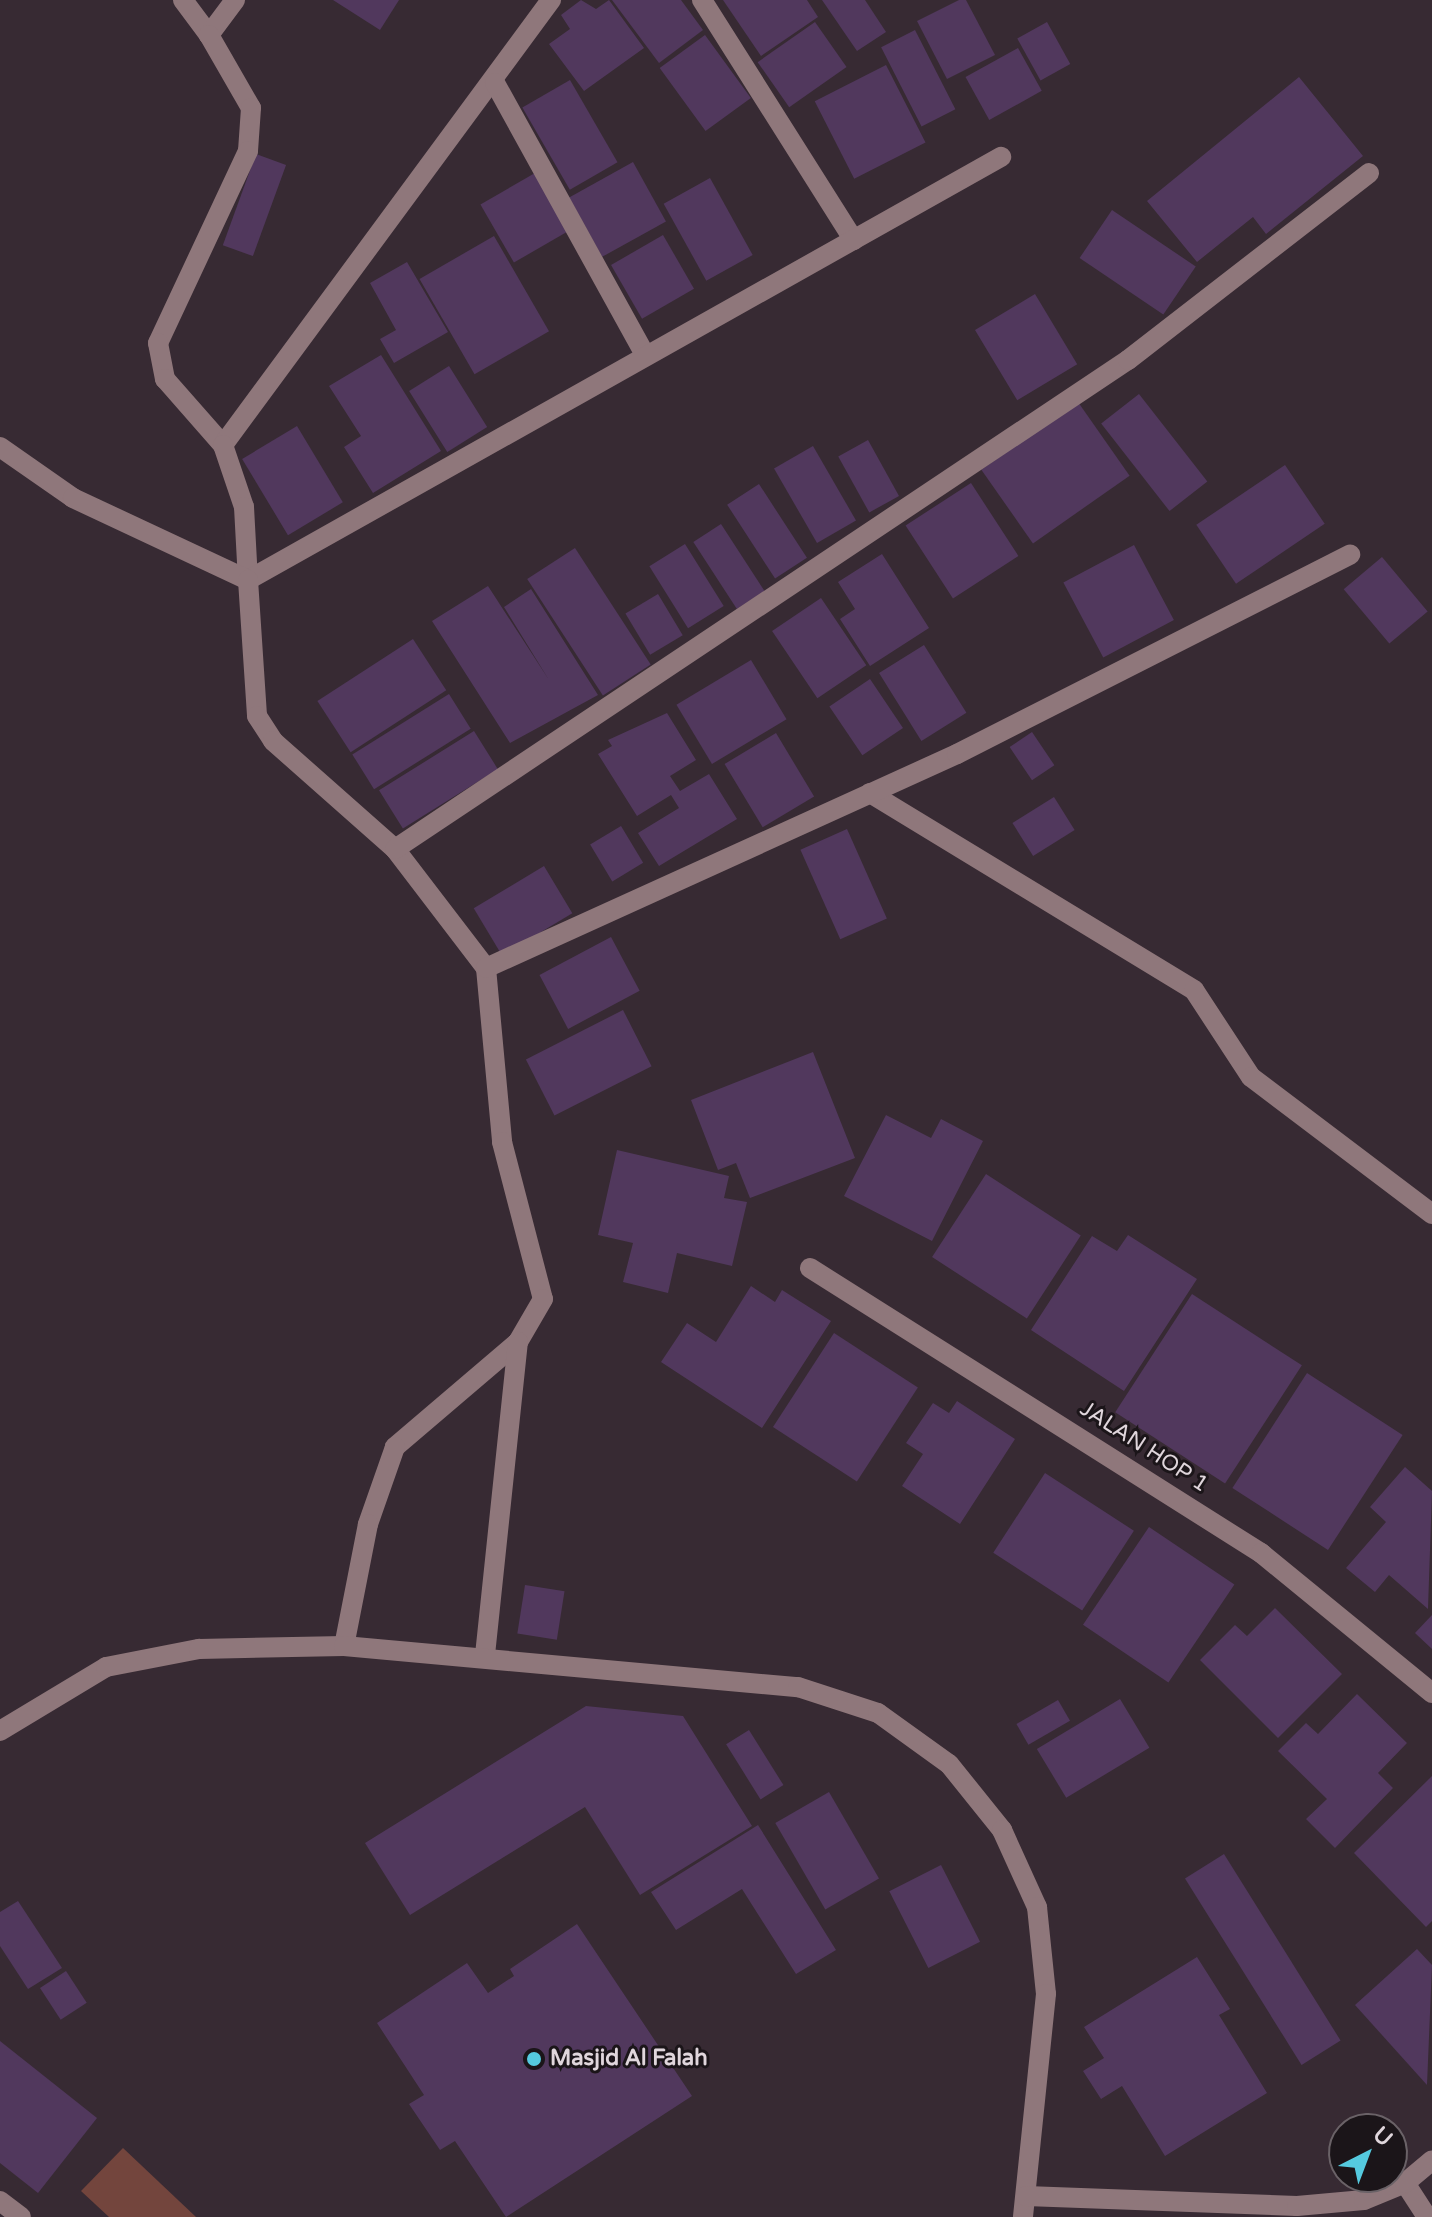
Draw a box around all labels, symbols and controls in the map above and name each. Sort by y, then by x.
street label: JALAN HOP 1 [1075,1396,1213,1498]
place label: Masjid Al Falah [550,2046,708,2072]
marker: Masjid Al Falah [525,2050,543,2068]
north arrow [1328,2113,1408,2193]
text: U [1368,2121,1398,2152]

